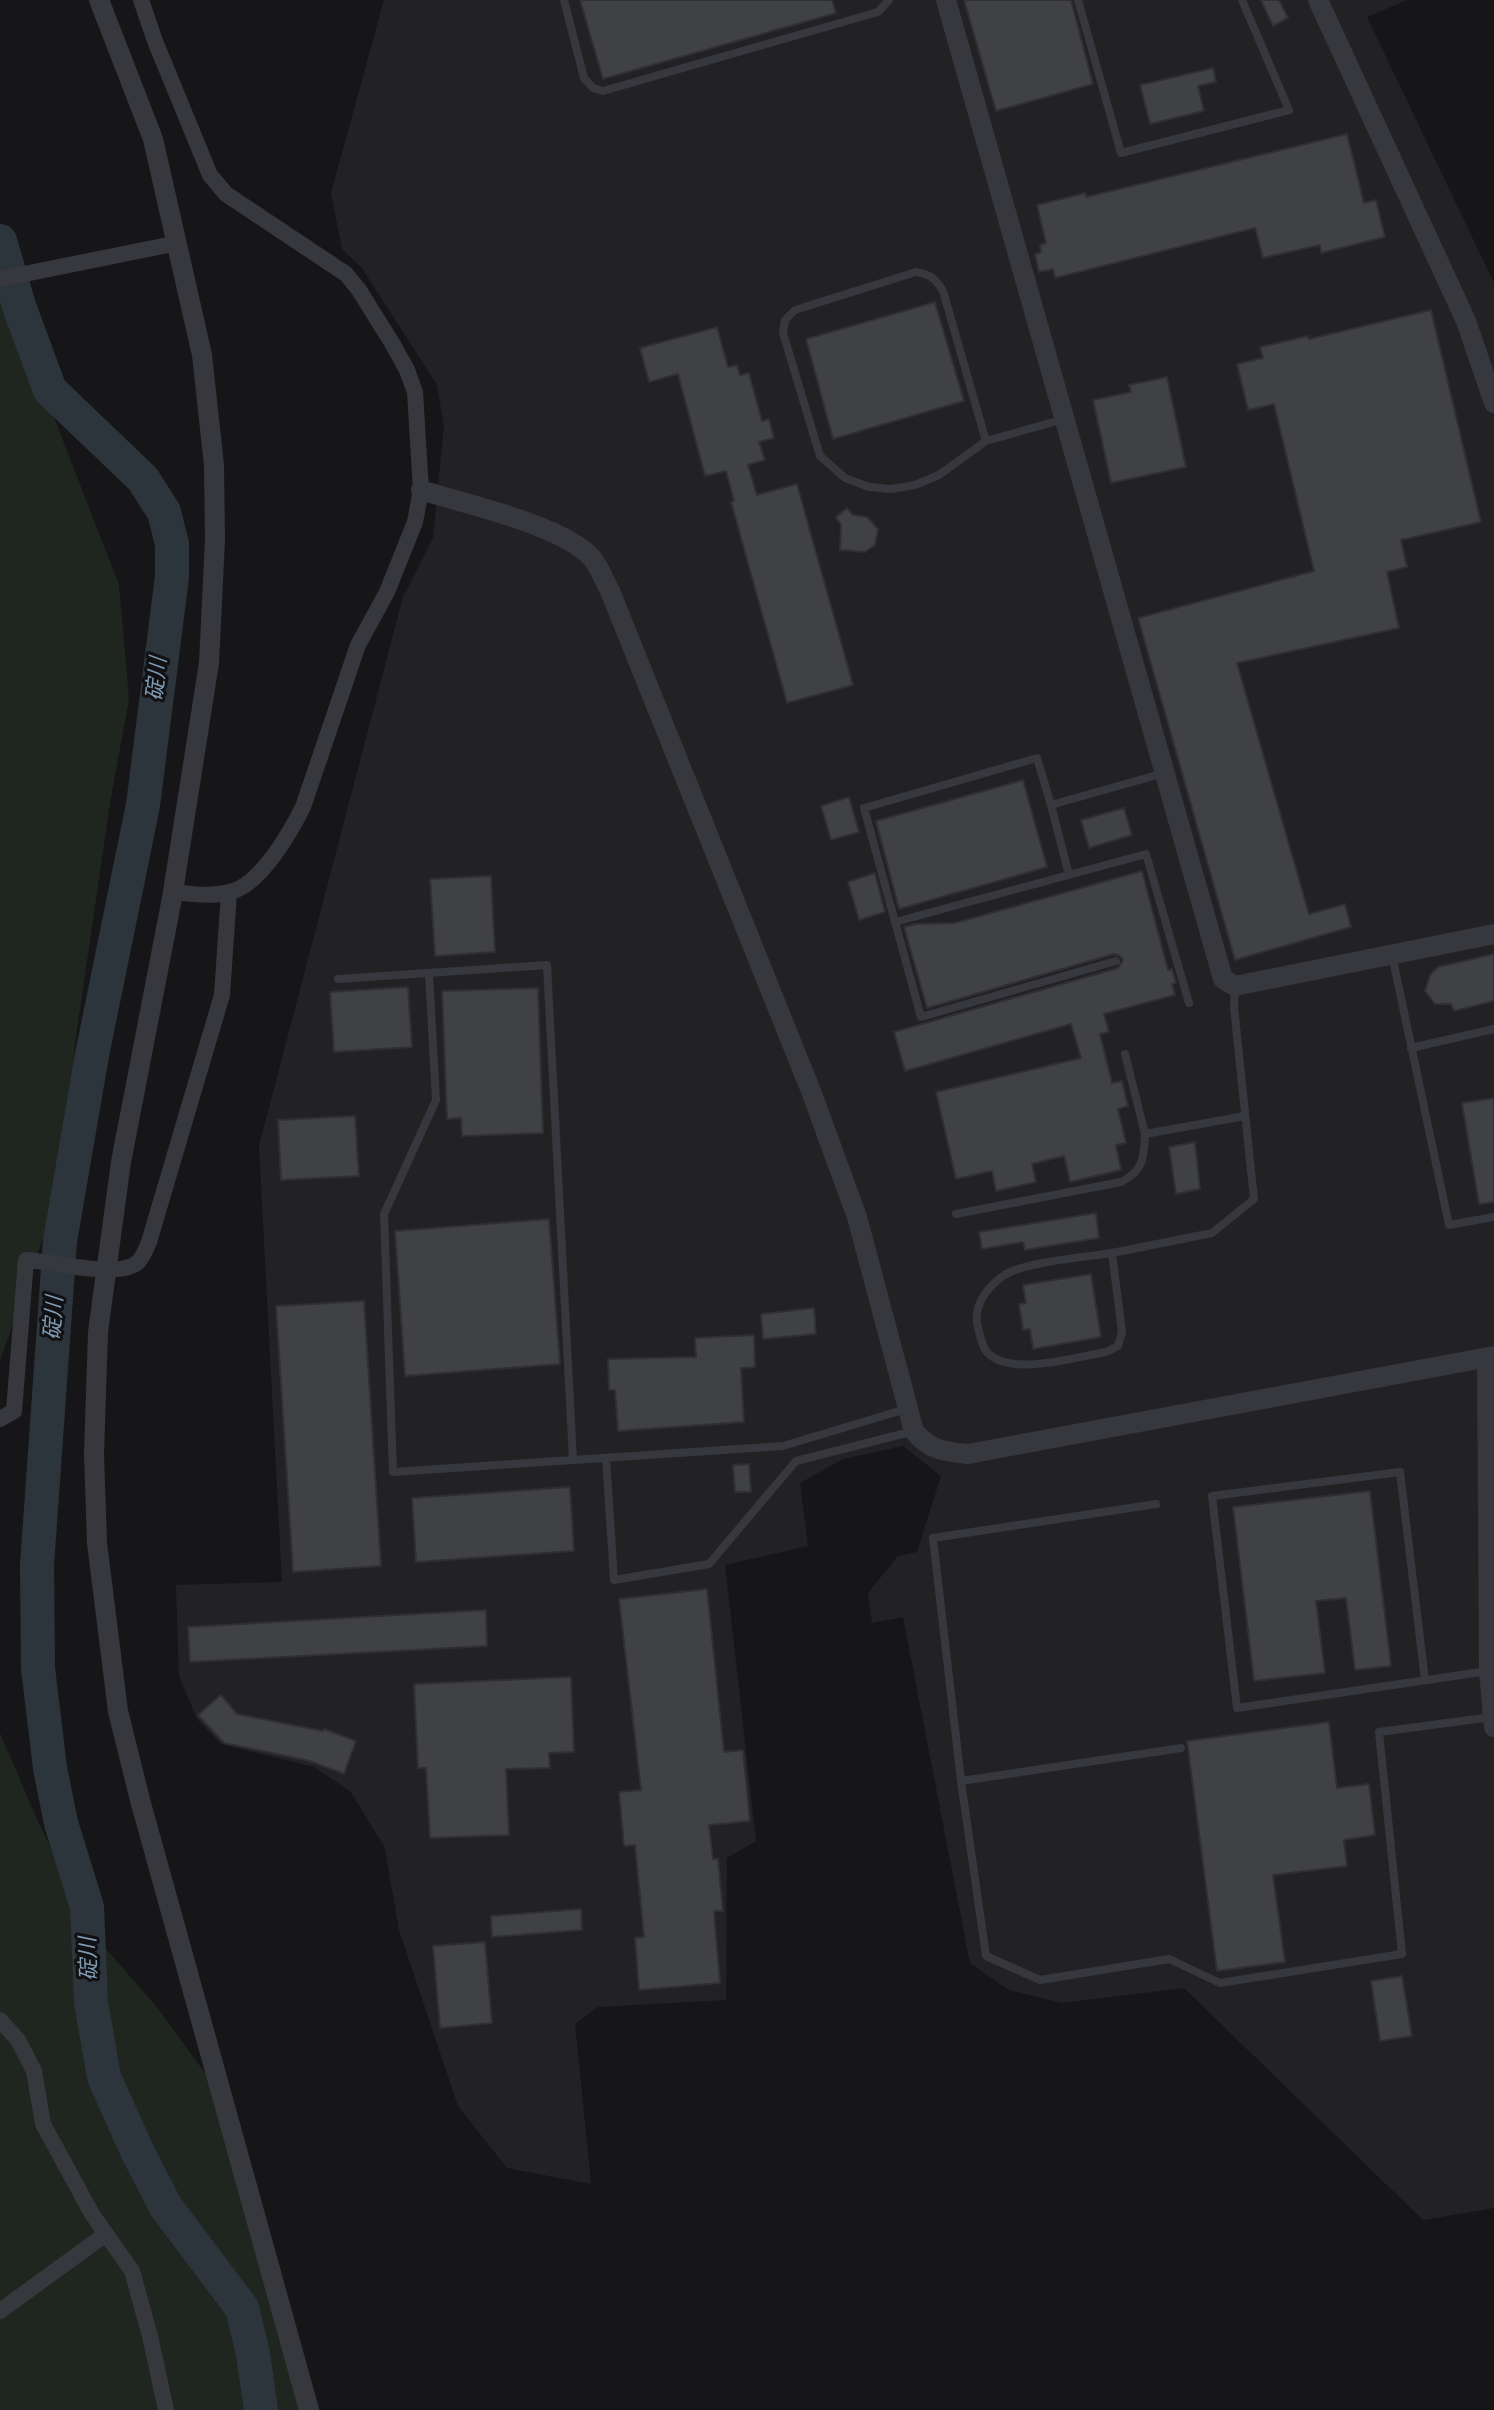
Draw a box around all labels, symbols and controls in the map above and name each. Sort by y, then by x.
water label: 碇川 [142,656,172,702]
water label: 碇川 [39,1295,69,1341]
water label: 碇川 [75,1937,103,1981]

